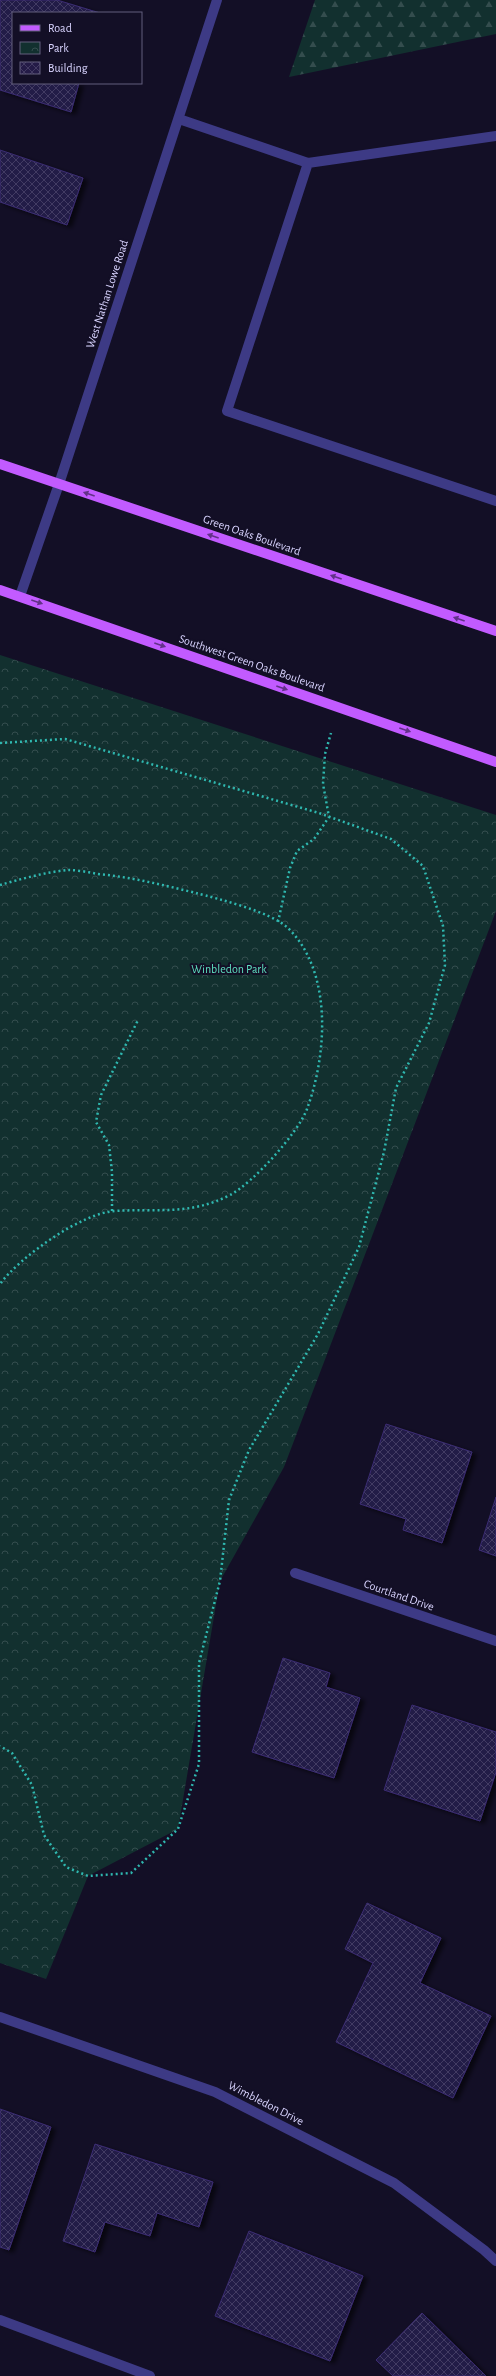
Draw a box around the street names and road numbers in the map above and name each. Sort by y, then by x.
street label: West Nathan Lowe Road [84,238,130,350]
street label: Green Oaks Boulevard [202,513,302,557]
street label: Southwest Green Oaks Boulevard [178,632,326,694]
street label: Courtland Drive [362,1577,436,1613]
street label: Wimbledon Drive [226,2079,306,2127]

